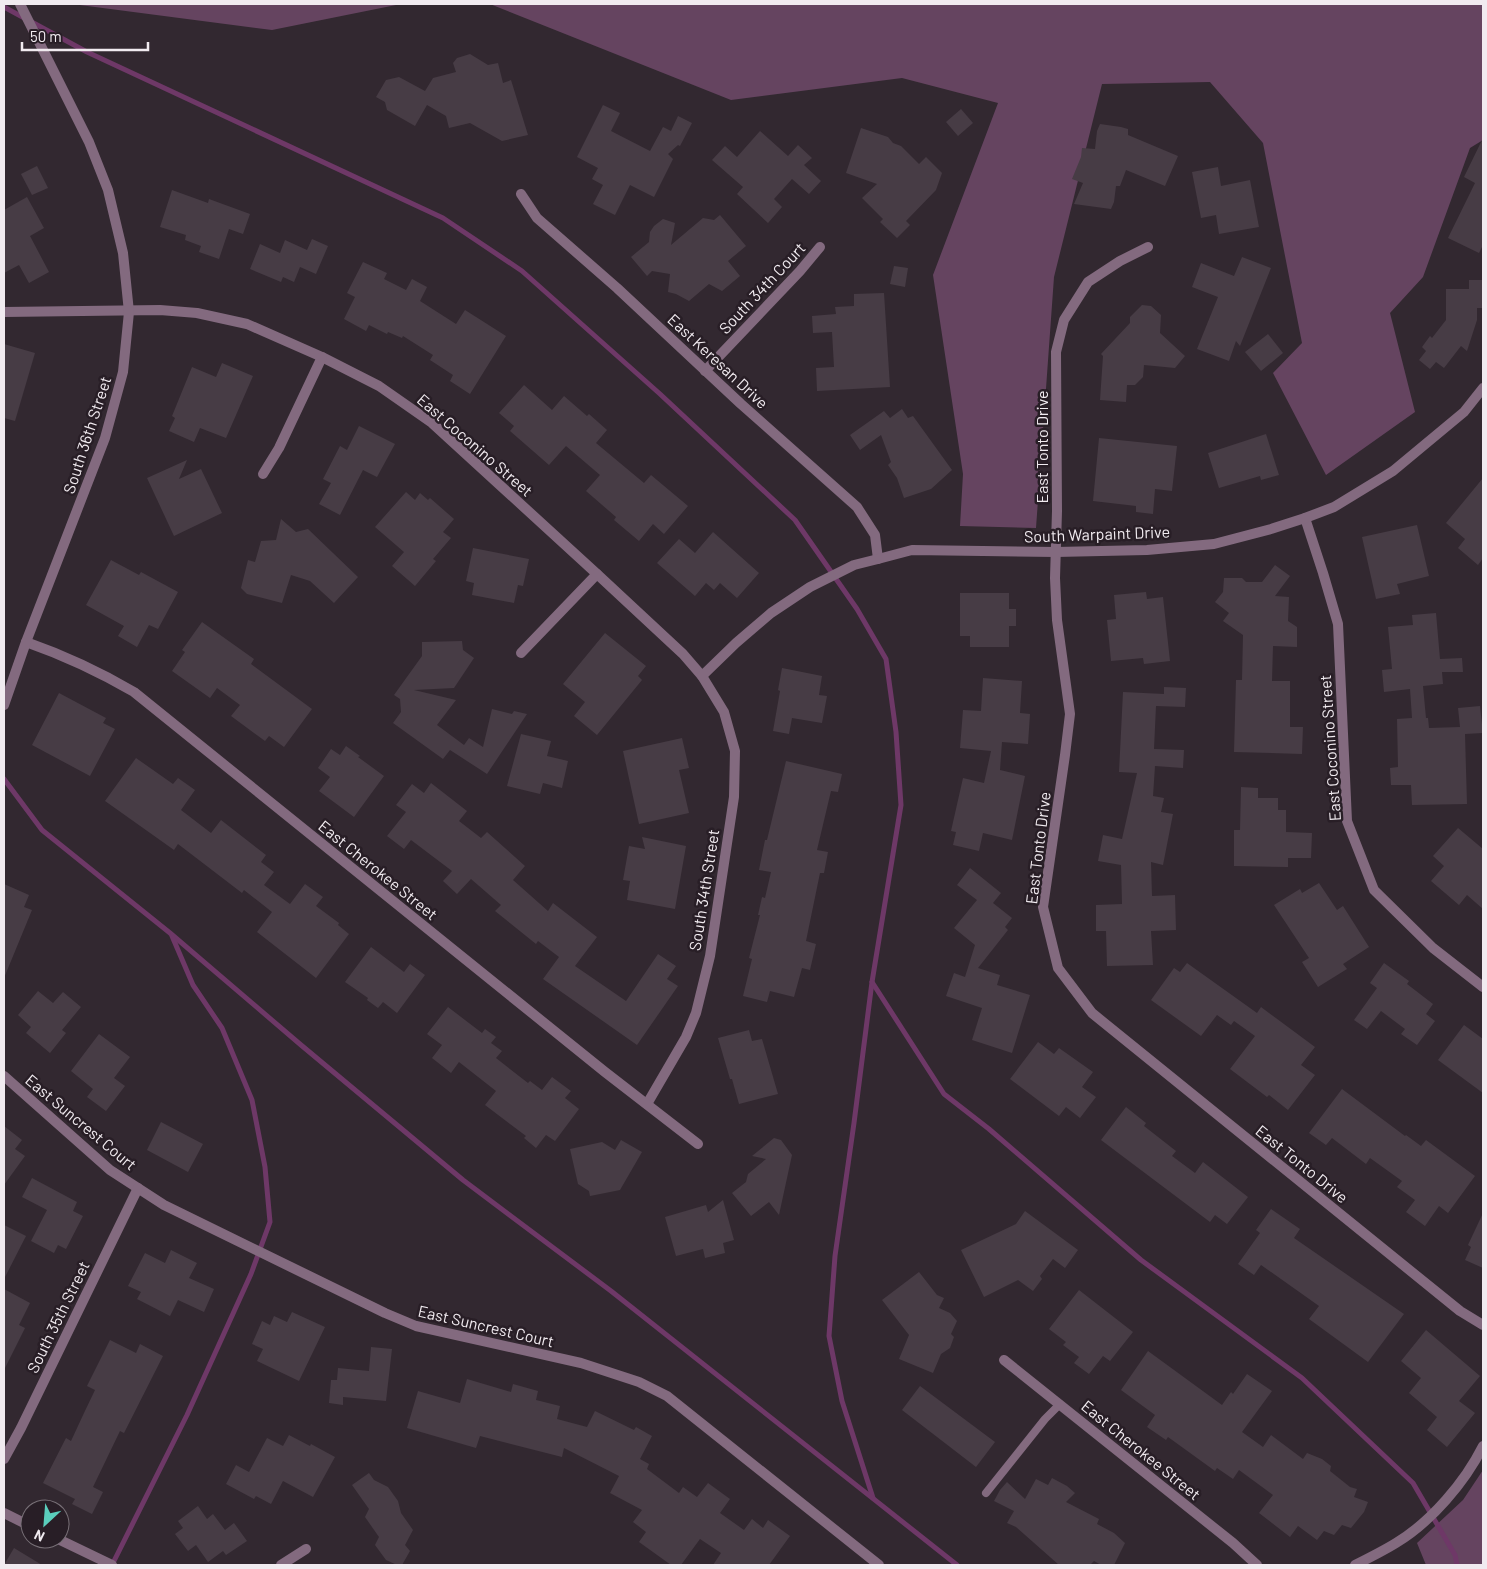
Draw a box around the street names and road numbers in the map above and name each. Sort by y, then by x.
street label: South 34th Court [714,238,809,337]
street label: East Keresan Drive [664,309,772,412]
street label: South 36th Street [59,374,114,496]
street label: East Coconino Street [414,389,537,500]
street label: East Tonto Drive [1032,390,1051,504]
street label: South Warpaint Drive [1024,521,1170,546]
street label: East Coconino Street [1315,674,1344,822]
street label: East Tonto Drive [1021,791,1054,905]
street label: East Cherokee Street [315,816,442,923]
street label: South 34th Street [685,828,722,952]
street label: East Suncrest Court [22,1070,141,1174]
street label: East Tonto Drive [1252,1121,1352,1207]
street label: South 35th Street [22,1258,93,1376]
street label: East Suncrest Court [416,1301,556,1350]
street label: East Cherokee Street [1078,1396,1205,1503]

